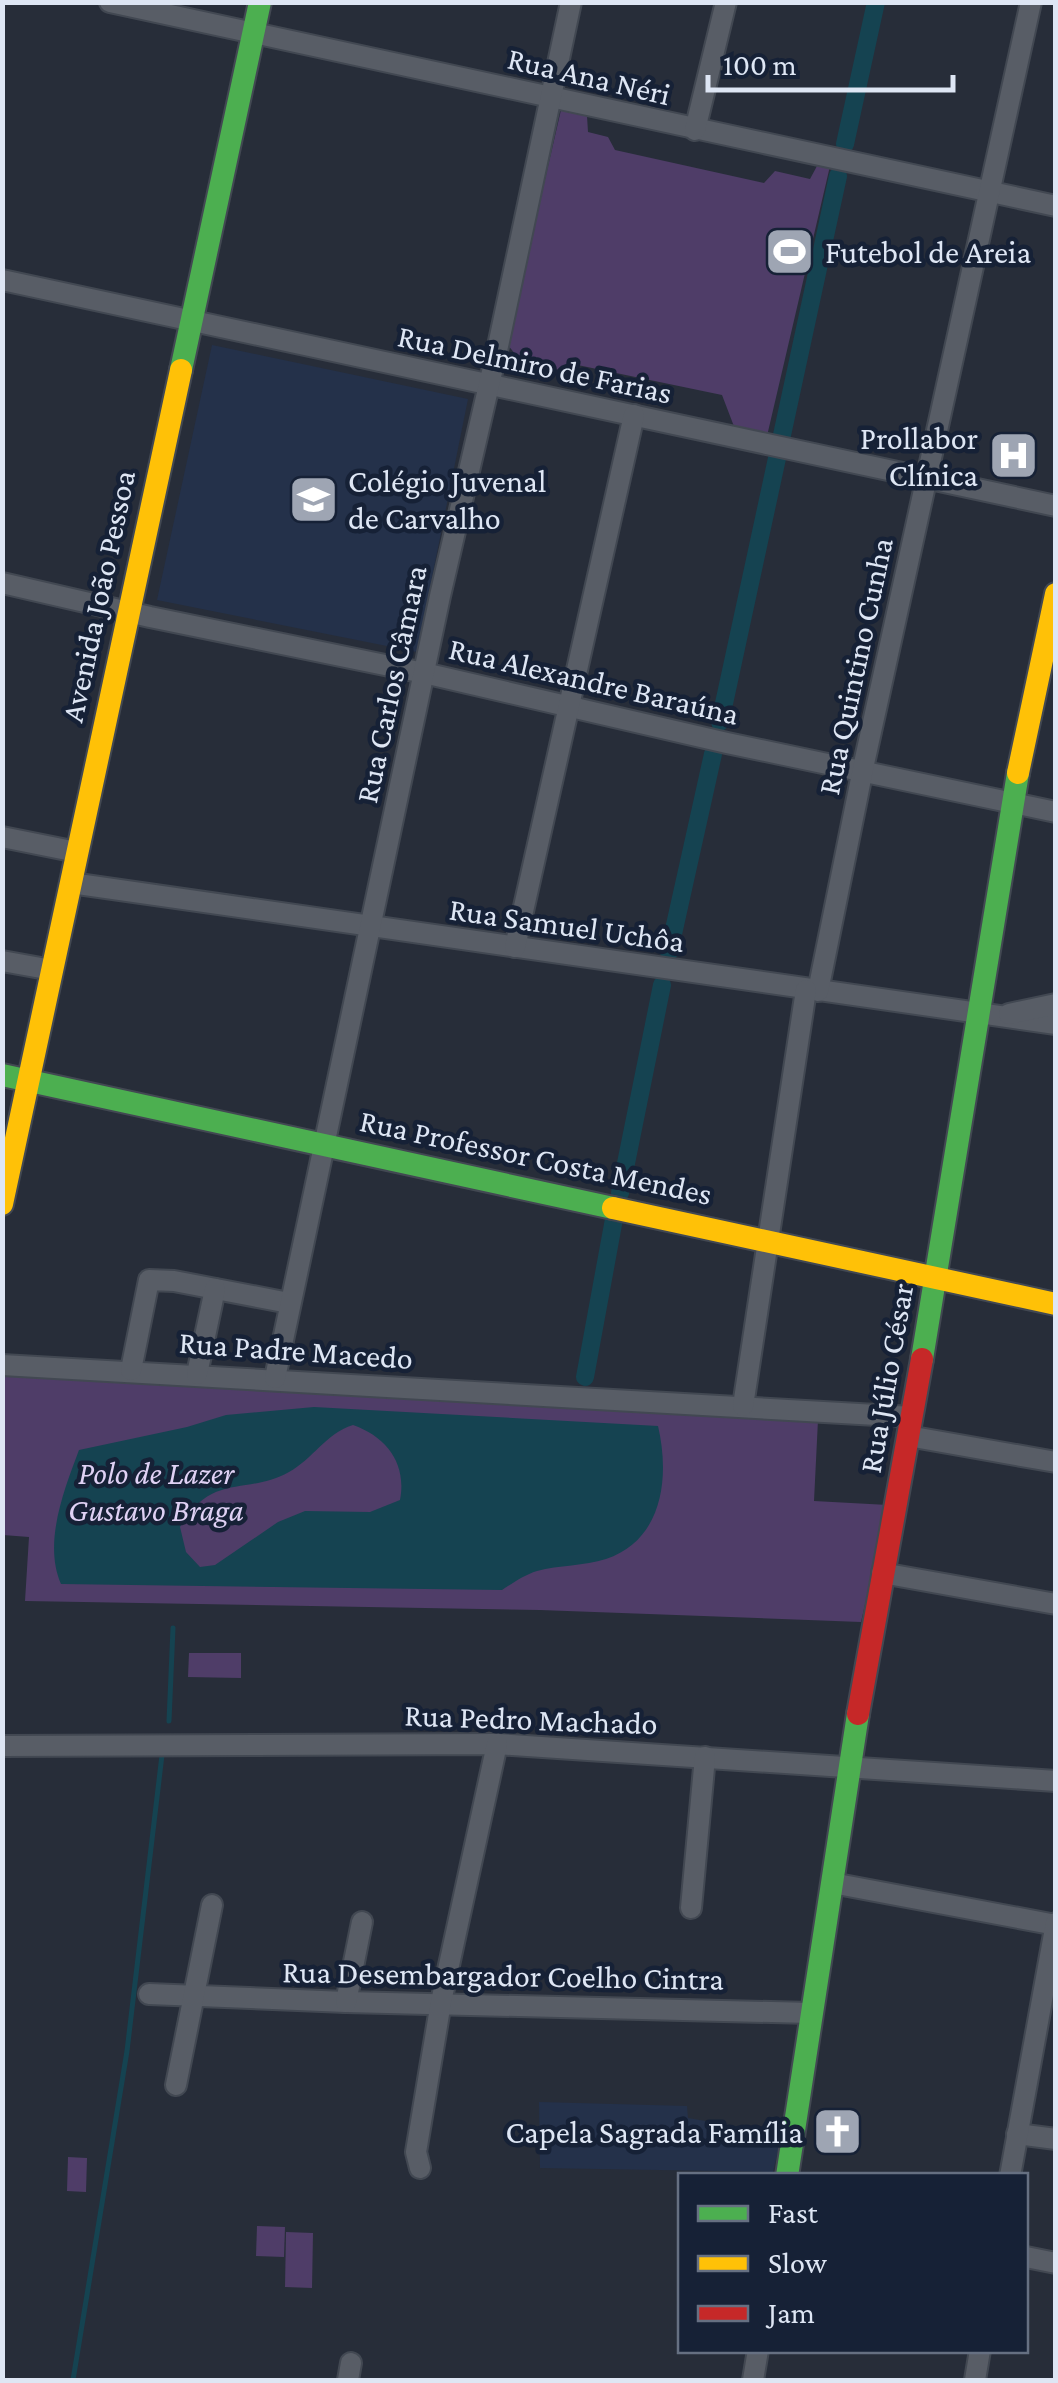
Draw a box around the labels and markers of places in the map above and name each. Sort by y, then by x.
sports icon: Futebol de Areia [764,226,816,278]
place label: Futebol de Areia [825,234,1031,270]
place label: Prollabor Clínica [860,420,978,493]
hospital icon: Prollabor Clínica [987,430,1039,482]
place label: Colégio Juvenal de Carvalho [348,463,546,536]
school or university icon: Colégio Juvenal de Carvalho [287,473,339,525]
church icon: Capela Sagrada Família [812,2106,864,2158]
place label: Capela Sagrada Família [505,2114,803,2150]

